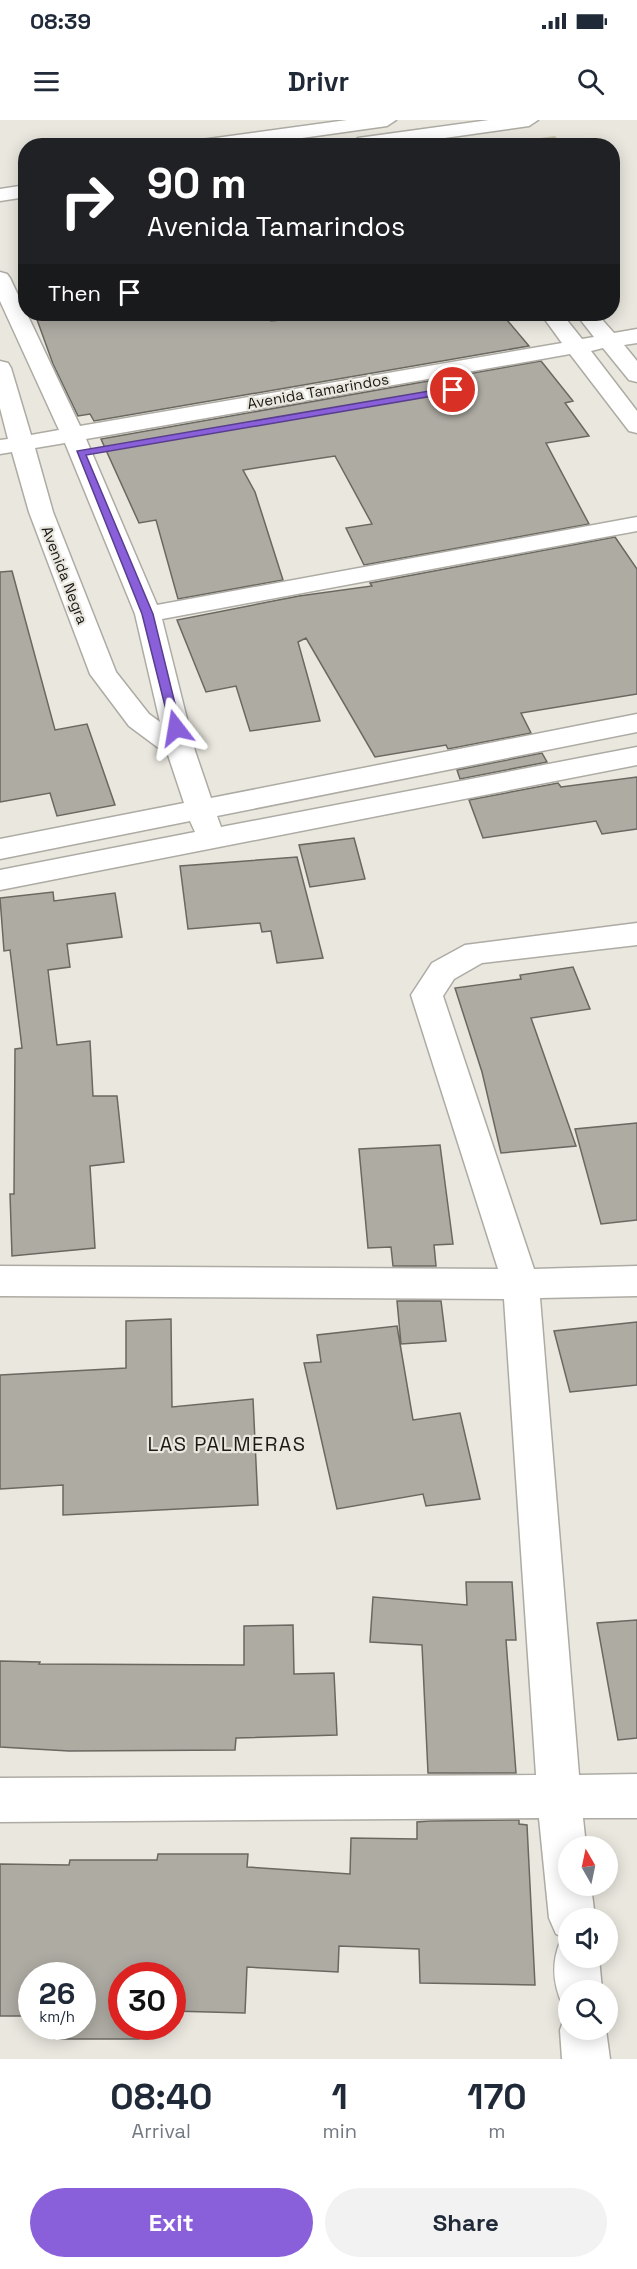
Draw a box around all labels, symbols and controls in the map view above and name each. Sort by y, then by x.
text: 08:39 [30,7,91,35]
text: Drivr [288,64,349,99]
icon: menu [30,65,63,98]
icon: search [574,65,607,98]
text: 90 m [147,157,247,210]
icon: right [48,162,126,240]
text: Avenida Tamarindos [147,209,405,244]
icon: arrive [113,276,146,309]
text: Then [48,279,101,307]
pin [427,364,478,415]
street label: Avenida Tamarindos [246,369,390,413]
icon: arrive [436,373,469,406]
street label: Avenida Negra [38,523,93,627]
position arrow [144,696,208,760]
district label: LAS PALMERAS [147,1431,307,1457]
north arrow [558,1836,618,1896]
map controls [558,1836,618,2040]
button: sound [558,1908,618,1968]
speed limit sign: 30 [108,1962,186,2040]
text: 26 [39,1974,75,2013]
button: search [558,1980,618,2040]
text: km/h [39,2007,75,2026]
text: 08:40 [110,2074,212,2120]
text: 1 [332,2074,348,2120]
text: 170 [467,2074,527,2120]
text: Arrival [132,2118,191,2144]
text: min [323,2118,357,2144]
text: m [488,2118,506,2144]
button: Exit [30,2188,313,2257]
button: Share [325,2188,607,2257]

